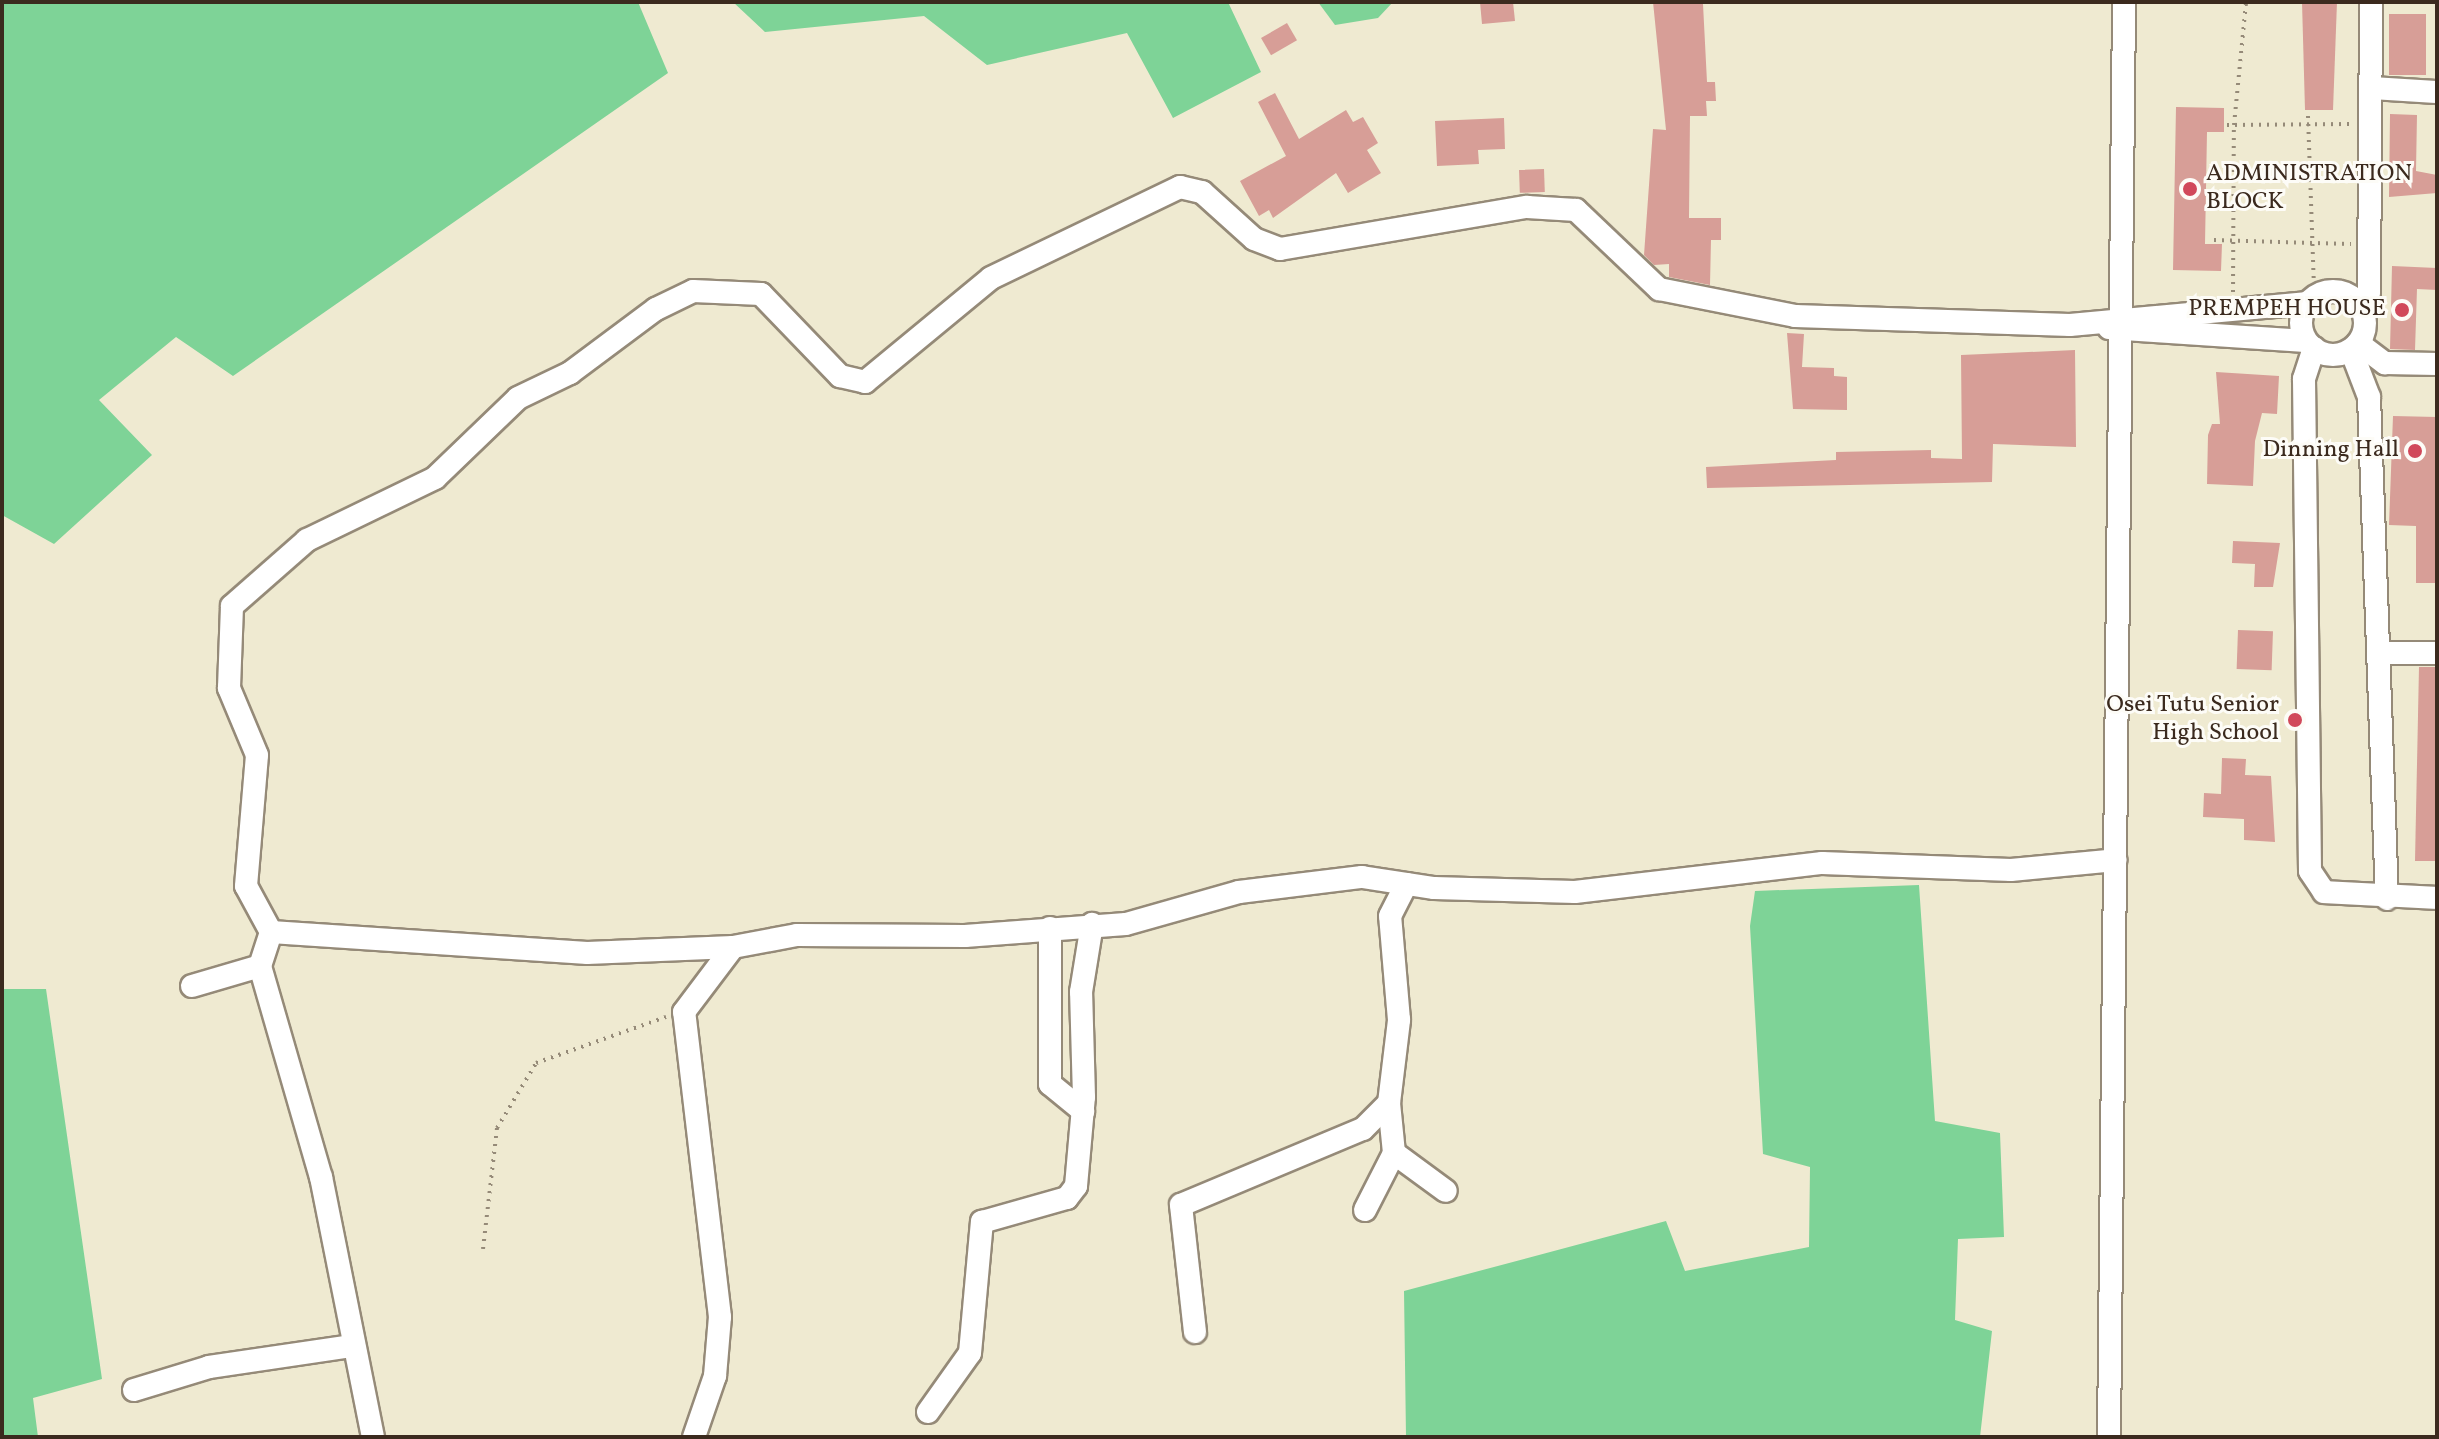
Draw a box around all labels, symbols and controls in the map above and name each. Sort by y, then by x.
place label: ADMINISTRATION BLOCK [2206,161,2412,217]
marker: ADMINISTRATION BLOCK [2181,180,2199,198]
place label: PREMPEH HOUSE [2188,296,2386,324]
marker: PREMPEH HOUSE [2393,301,2411,319]
place label: Dinning Hall [2263,437,2399,465]
marker: Dinning Hall [2406,442,2424,460]
place label: Osei Tutu Senior High School [2106,692,2279,748]
marker: Osei Tutu Senior High School [2286,711,2304,729]

